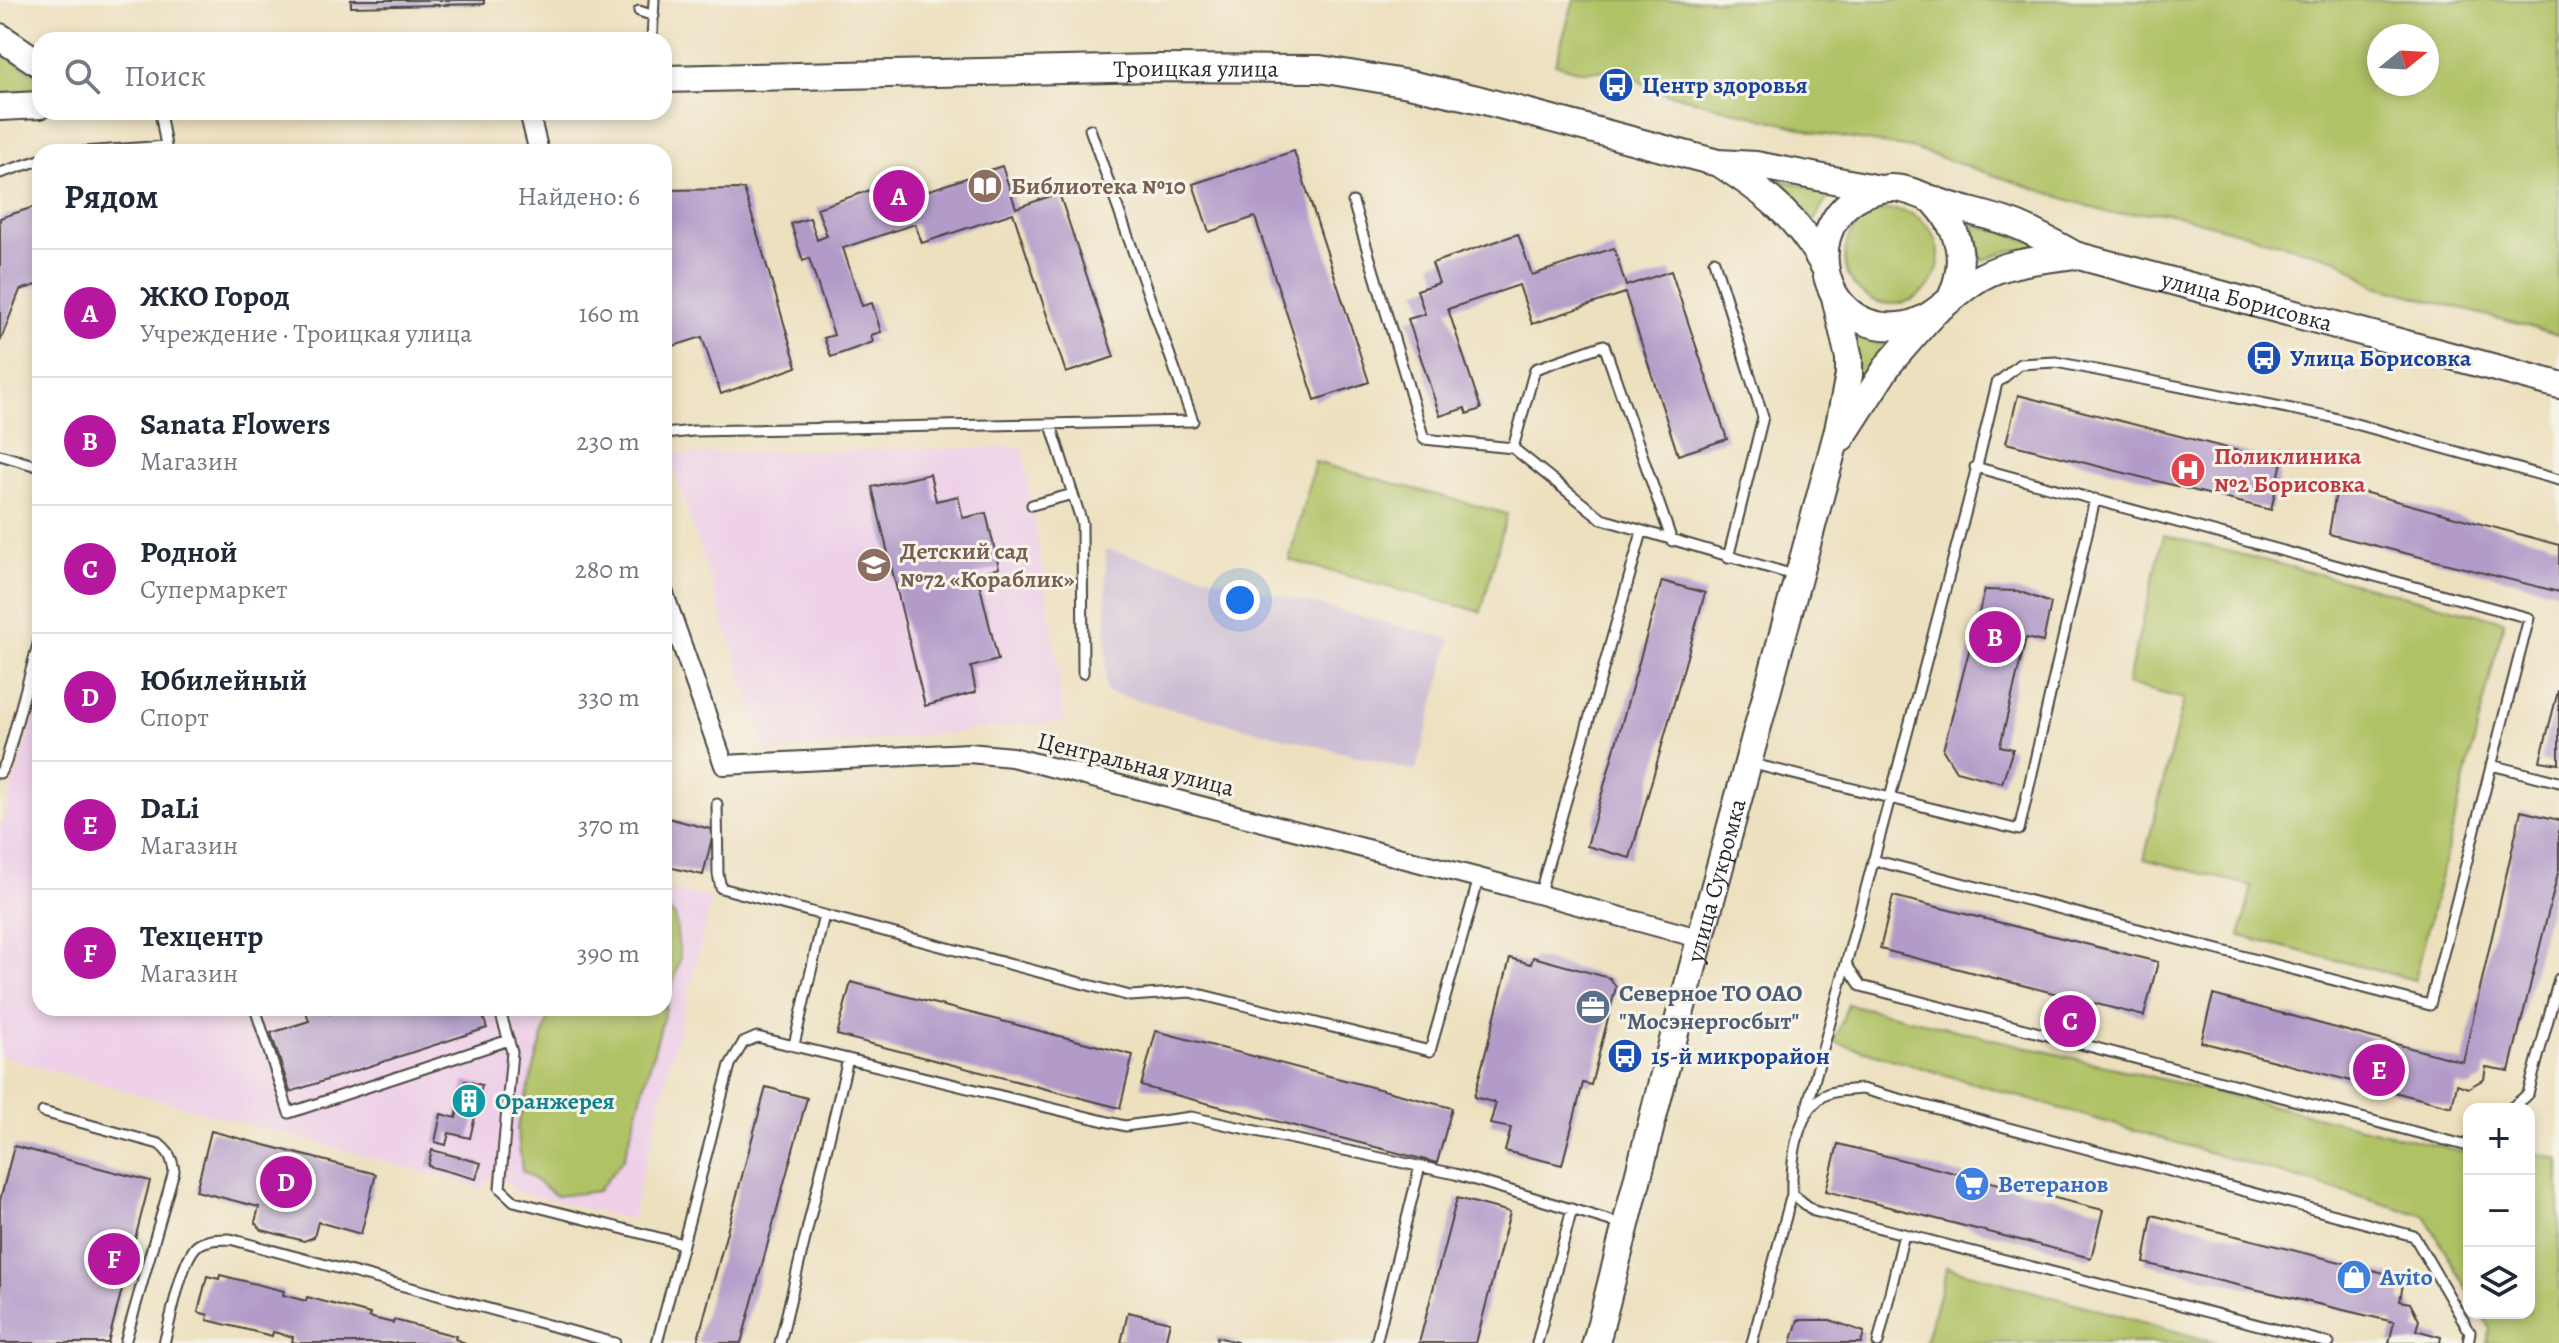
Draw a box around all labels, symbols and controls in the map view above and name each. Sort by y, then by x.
north arrow [2367,24,2439,96]
search box [32,32,672,120]
street label: Троицкая улица [1113,52,1279,85]
icon: search [60,54,104,98]
text: Поиск [124,56,206,96]
bus stop icon: Центр здоровья [1597,66,1635,104]
place label: Центр здоровья [1642,69,1808,101]
pin: A [873,166,925,226]
library icon: Библиотека №10 [966,167,1004,205]
place label: Библиотека №10 [1011,170,1186,202]
text: Рядом [64,173,158,220]
text: Найдено: 6 [517,179,640,214]
street label: улица Борисовка [2157,263,2336,339]
text: ЖКО Город [140,276,290,316]
text: A [82,296,98,331]
text: 160 m [578,296,640,331]
text: Учреждение · Троицкая улица [140,316,472,351]
bus stop icon: Улица Борисовка [2245,339,2283,377]
place label: Улица Борисовка [2290,342,2472,374]
text: Sanata Flowers [140,404,331,444]
text: B [82,424,98,459]
text: 230 m [576,424,640,459]
place label: Поликлиника №2 Борисовка [2214,440,2366,500]
text: Магазин [140,444,238,479]
hospital icon: Поликлиника №2 Борисовка [2169,451,2207,489]
text: Родной [140,532,238,572]
place label: Детский сад №72 «Кораблик» [900,535,1075,595]
school or university icon: Детский сад №72 «Кораблик» [855,546,893,584]
text: C [82,552,98,587]
text: 280 m [574,552,640,587]
text: Супермаркет [140,572,288,607]
your location [1220,580,1260,620]
pin: B [1969,607,2021,667]
text: Юбилейный [140,660,307,700]
text: D [81,680,99,715]
text: 330 m [578,680,640,715]
text: Спорт [140,700,209,735]
street label: Центральная улица [1034,724,1238,804]
text: DaLi [140,788,199,828]
street label: улица Сукромка [1679,795,1754,967]
text: E [82,808,98,843]
text: 370 m [578,808,640,843]
text: Магазин [140,828,238,863]
text: Техцентр [140,916,263,956]
text: F [83,936,97,971]
text: 390 m [577,936,640,971]
text: Магазин [140,956,238,991]
place label: Северное ТО ОАО "Мосэнергосбыт" [1619,977,1802,1037]
office icon: Северное ТО ОАО "Мосэнергосбыт" [1574,988,1612,1026]
pin: C [2044,991,2096,1051]
bus stop icon: 15-й микрорайон [1606,1037,1644,1075]
place label: 15-й микрорайон [1651,1040,1830,1072]
pin: E [2353,1040,2405,1100]
building icon: Оранжерея [450,1082,488,1120]
place label: Оранжерея [495,1085,615,1117]
map controls [2463,1103,2535,1319]
button: + [2463,1103,2535,1175]
pin: D [260,1152,312,1212]
supermarket icon: Ветеранов [1953,1165,1991,1203]
place label: Ветеранов [1998,1168,2109,1200]
button: − [2463,1175,2535,1247]
pin: F [88,1229,140,1289]
button: layers [2463,1247,2535,1319]
shop icon: Avito [2335,1258,2373,1296]
place label: Avito [2379,1261,2433,1293]

